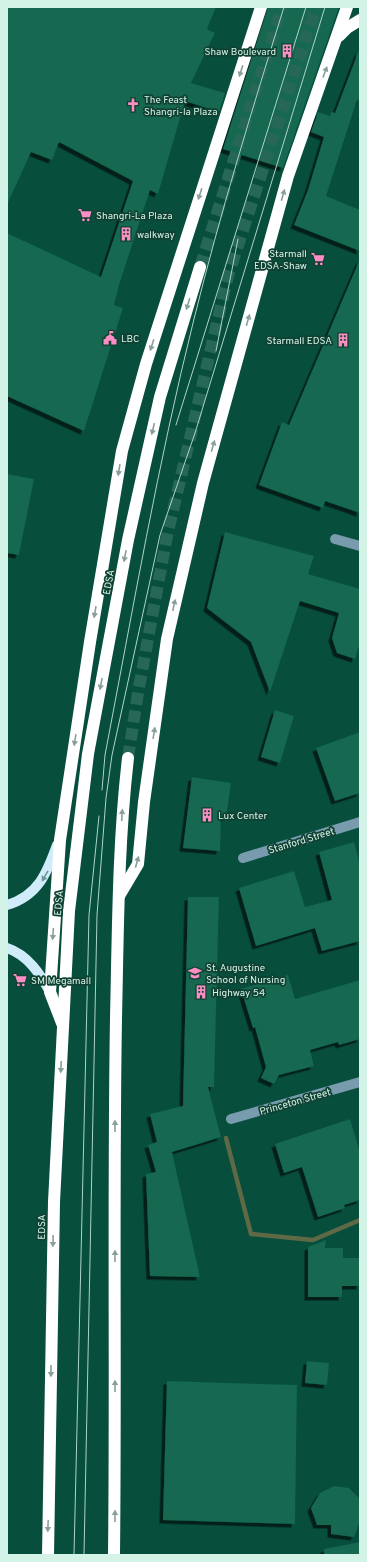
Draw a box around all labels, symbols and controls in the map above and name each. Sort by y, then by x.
building icon: Shaw Boulevard [279,43,295,59]
place label: Shaw Boulevard [204,46,276,59]
one-way arrow [237,65,243,77]
one-way arrow [323,66,329,78]
place label: The Feast Shangri-la Plaza [144,94,218,119]
church icon: The Feast Shangri-la Plaza [125,97,141,113]
one-way arrow [197,189,203,201]
one-way arrow [280,189,286,201]
supermarket icon: Shangri-La Plaza [77,207,93,223]
place label: Shangri-La Plaza [96,210,173,223]
building icon: walkway [118,226,134,242]
place label: walkway [137,229,175,242]
place label: Starmall EDSA-Shaw [254,248,307,273]
supermarket icon: Starmall EDSA-Shaw [310,251,326,267]
one-way arrow [185,298,191,310]
one-way arrow [245,314,251,326]
public building icon: LBC [102,330,118,346]
building icon: Starmall EDSA [335,332,351,348]
place label: LBC [121,333,140,346]
place label: Starmall EDSA [267,335,332,348]
one-way arrow [149,339,155,351]
one-way arrow [150,423,156,435]
one-way arrow [210,439,216,451]
one-way arrow [116,464,122,476]
one-way arrow [122,550,128,562]
street label: EDSA [101,568,118,596]
one-way arrow [172,599,178,611]
one-way arrow [92,606,98,618]
one-way arrow [97,677,103,690]
one-way arrow [151,727,157,739]
one-way arrow [72,734,78,746]
building icon: Lux Center [199,807,215,823]
one-way arrow [119,808,125,821]
place label: Lux Center [218,810,267,823]
street label: Stanford Street [267,825,336,858]
one-way arrow [135,855,141,868]
one-way arrow [41,870,48,882]
street label: EDSA [52,890,67,916]
one-way arrow [50,928,57,940]
place label: St. Augustine School of Nursing [206,962,285,987]
school or university icon: St. Augustine School of Nursing [187,965,203,981]
supermarket icon: SM Megamall [12,972,28,988]
place label: SM Megamall [31,975,91,988]
building icon: Highway 54 [193,984,209,1000]
place label: Highway 54 [212,987,265,1000]
one-way arrow [58,1061,65,1073]
street label: Princeton Street [258,1086,333,1119]
one-way arrow [112,1119,118,1132]
street label: EDSA [36,1214,49,1240]
one-way arrow [50,1235,56,1248]
one-way arrow [112,1249,118,1262]
one-way arrow [48,1365,54,1378]
one-way arrow [112,1379,118,1392]
one-way arrow [112,1509,118,1522]
one-way arrow [45,1520,52,1532]

